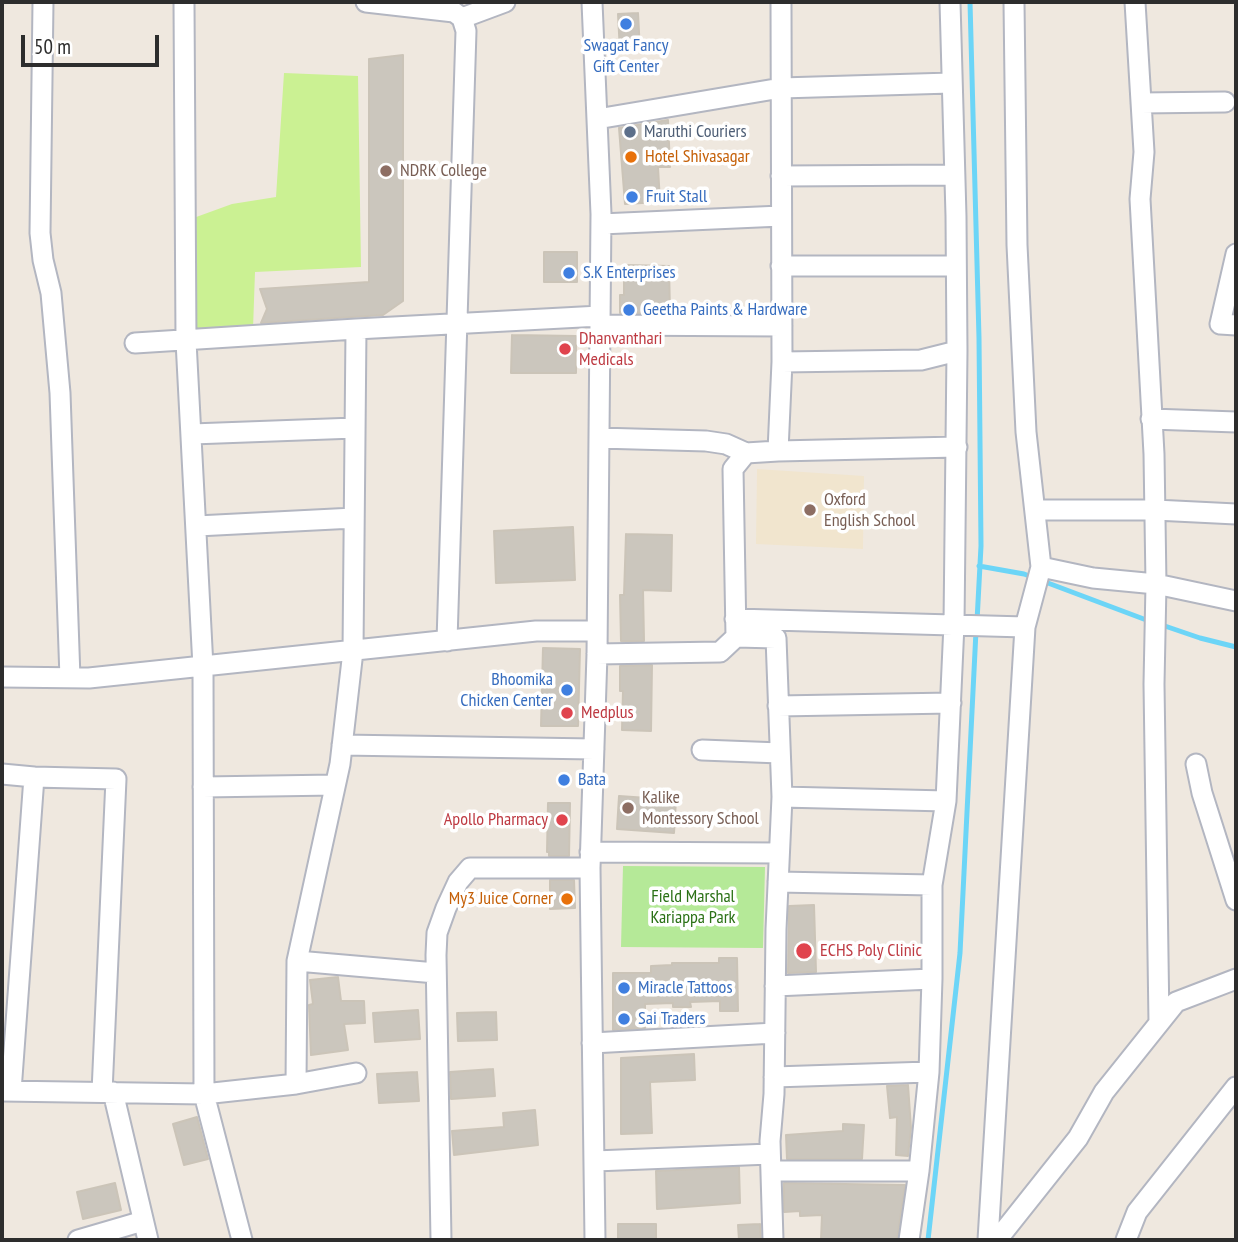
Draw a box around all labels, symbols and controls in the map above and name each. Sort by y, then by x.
marker: Swagat Fancy Gift Center [618,16,634,32]
scale bar [24,21,163,65]
text: 50 m [34,33,71,60]
place label: Swagat Fancy Gift Center [584,35,668,78]
place label: Maruthi Couriers [644,121,747,143]
marker: Maruthi Couriers [622,124,638,140]
place label: Hotel Shivasagar [645,146,750,168]
marker: Hotel Shivasagar [623,149,639,165]
place label: NDRK College [400,160,487,182]
marker: NDRK College [378,163,394,179]
place label: Fruit Stall [646,186,707,208]
marker: Fruit Stall [624,189,640,205]
place label: S.K Enterprises [583,262,676,284]
marker: S.K Enterprises [561,265,577,281]
place label: Geetha Paints & Hardware [643,299,807,321]
marker: Geetha Paints & Hardware [621,302,637,318]
place label: Dhanvanthari Medicals [579,328,662,370]
marker: Dhanvanthari Medicals [557,341,573,357]
place label: Oxford English School [824,489,915,532]
marker: Oxford English School [802,502,818,518]
place label: Bhoomika Chicken Center [460,669,553,712]
marker: Bhoomika Chicken Center [559,682,575,698]
place label: Medplus [581,702,634,724]
marker: Medplus [559,705,575,721]
place label: Bata [578,769,606,791]
marker: Bata [556,772,572,788]
place label: Kalike Montessory School [642,787,759,830]
marker: Kalike Montessory School [620,800,636,816]
place label: Apollo Pharmacy [444,809,548,831]
marker: Apollo Pharmacy [554,812,570,828]
park label: Field Marshal Kariappa Park [650,886,736,928]
place label: My3 Juice Corner [449,888,553,910]
marker: My3 Juice Corner [559,891,575,907]
place label: ECHS Poly Clinic [820,940,922,962]
marker: ECHS Poly Clinic [794,941,814,961]
place label: Miracle Tattoos [638,977,732,999]
marker: Miracle Tattoos [616,980,632,996]
place label: Sai Traders [638,1008,706,1030]
marker: Sai Traders [616,1011,632,1027]

